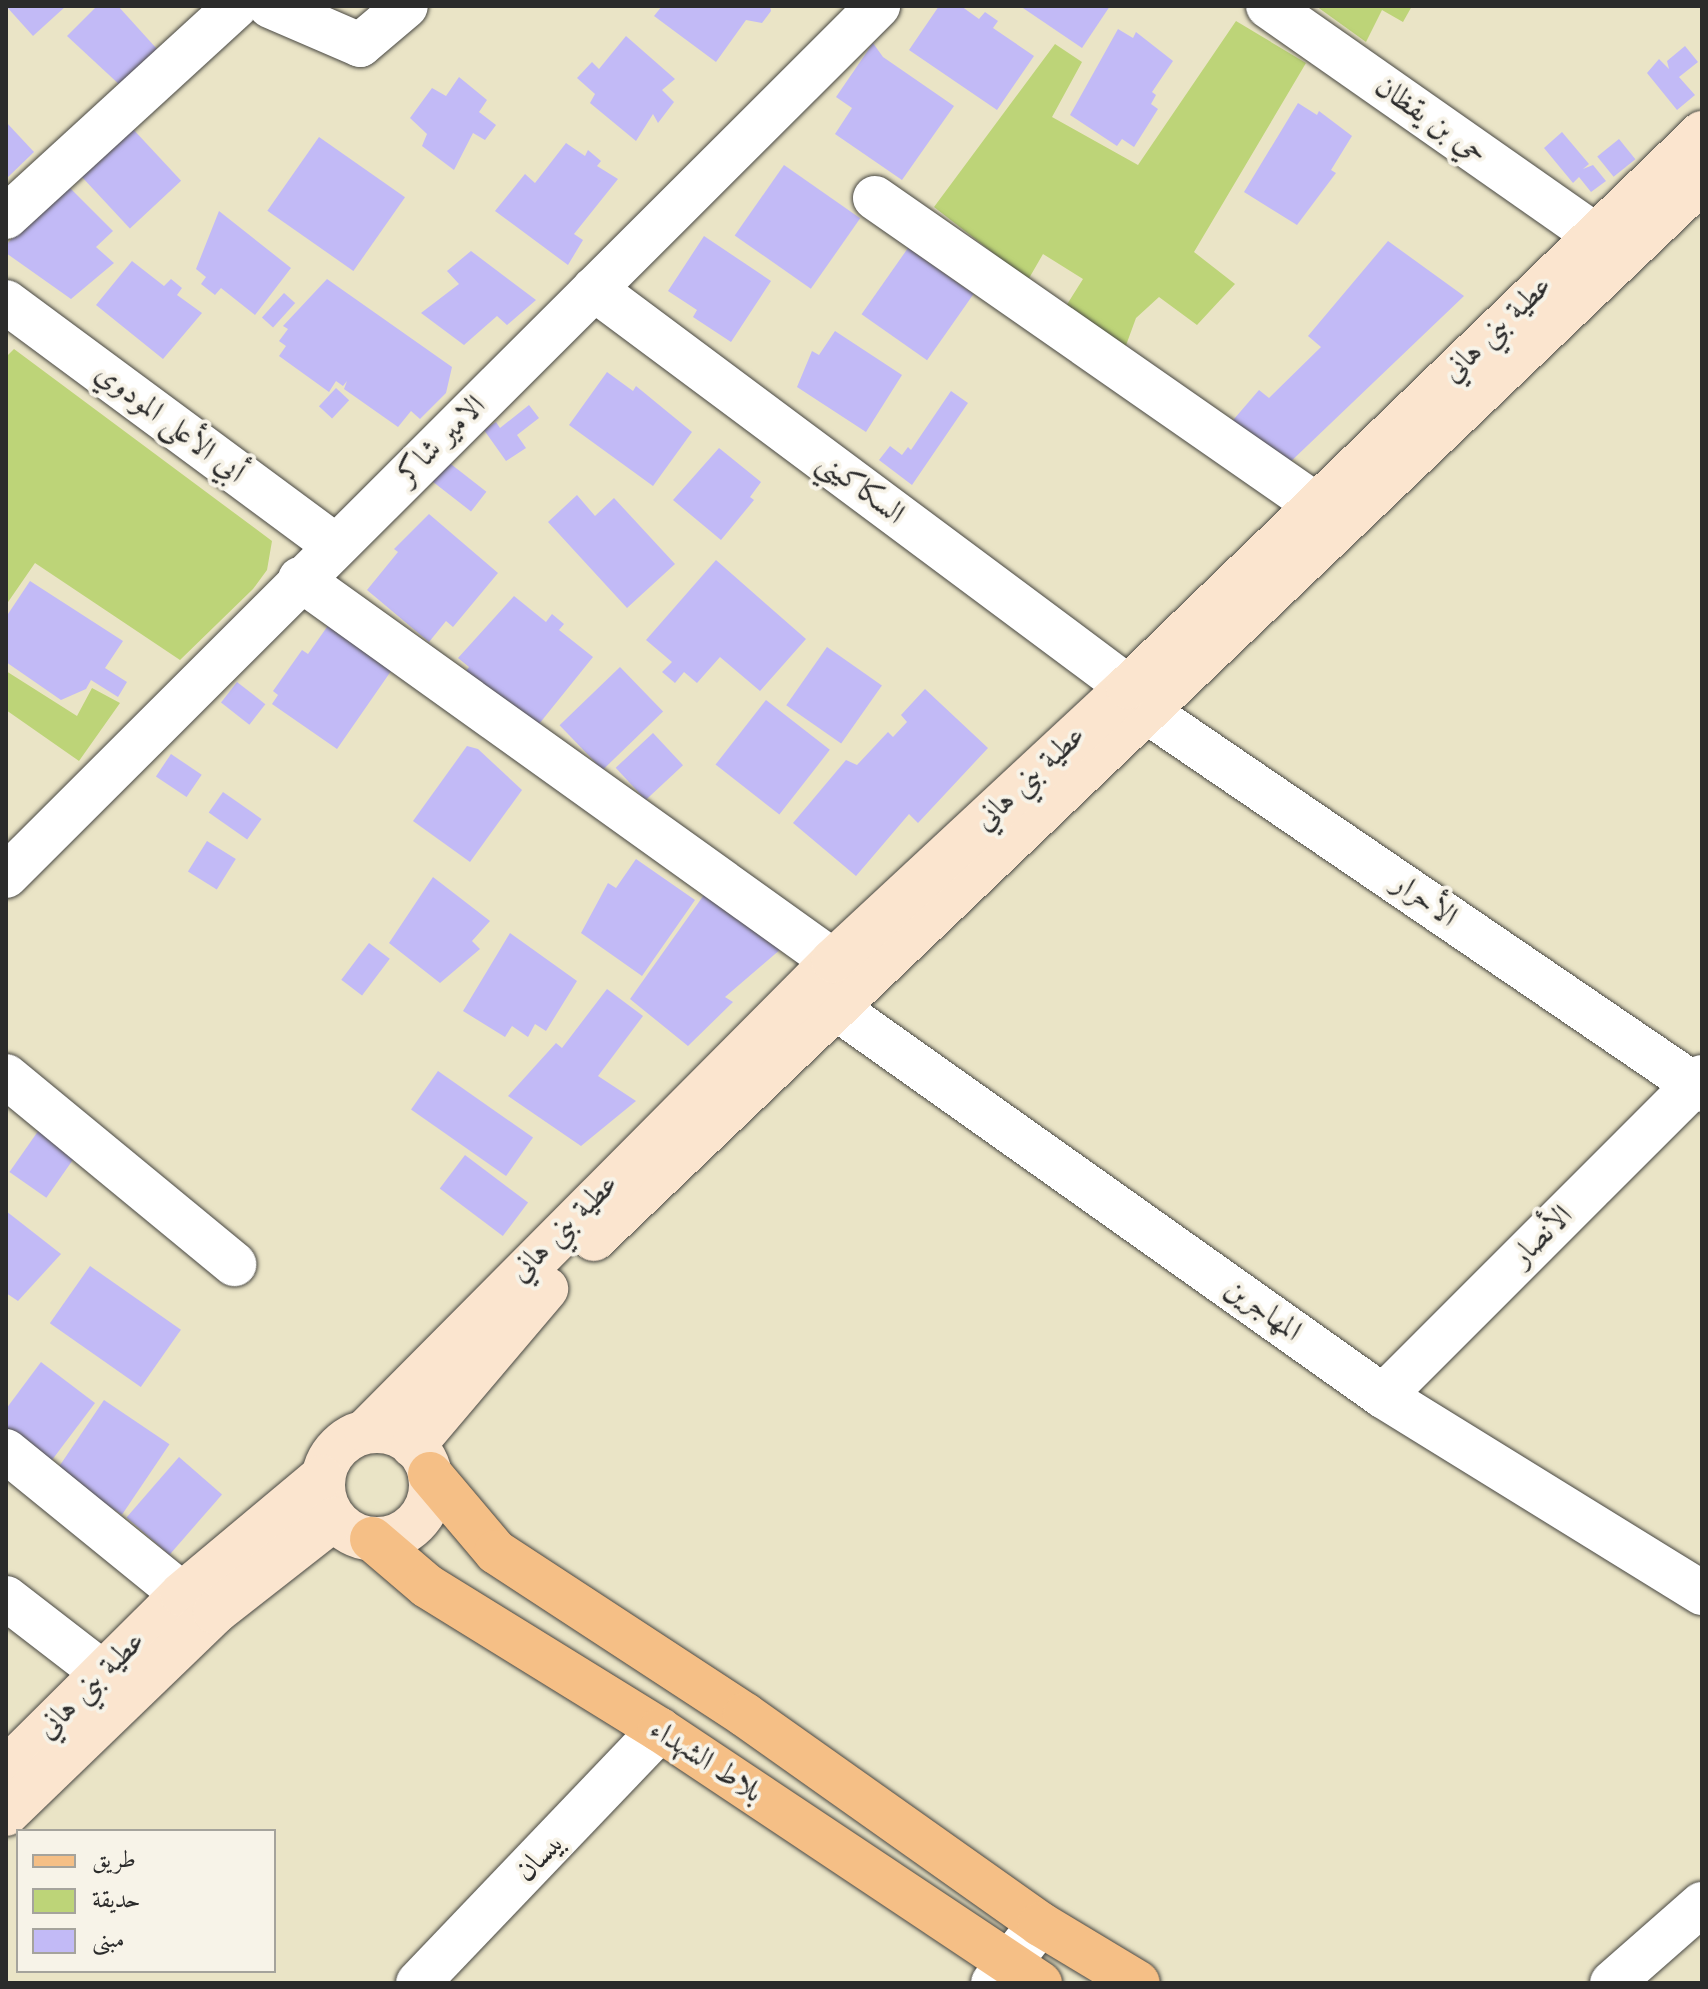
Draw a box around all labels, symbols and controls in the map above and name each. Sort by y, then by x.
street label: حي بن يقظان [1368,68,1494,172]
street label: عطية بني هاني [1435,268,1559,390]
street label: أبي الأعلى المودوي [88,355,252,491]
street label: الامير شاكر [389,388,493,492]
street label: السكاكيني [811,444,911,532]
street label: عطية بني هاني [967,718,1093,838]
street label: الأحرار [1386,865,1464,935]
street label: عطية بني هاني [502,1166,626,1290]
street label: الأنصار [1504,1198,1580,1274]
street label: المهاجرين [1218,1271,1308,1349]
street label: عطية بني هاني [29,1623,153,1747]
street label: بلاط الشهداء [643,1711,769,1811]
street label: بيسان [508,1825,572,1889]
legend [16,1829,276,1973]
text: طريق [92,1843,136,1876]
text: حديقة [92,1883,141,1916]
text: مبنى [92,1923,125,1956]

